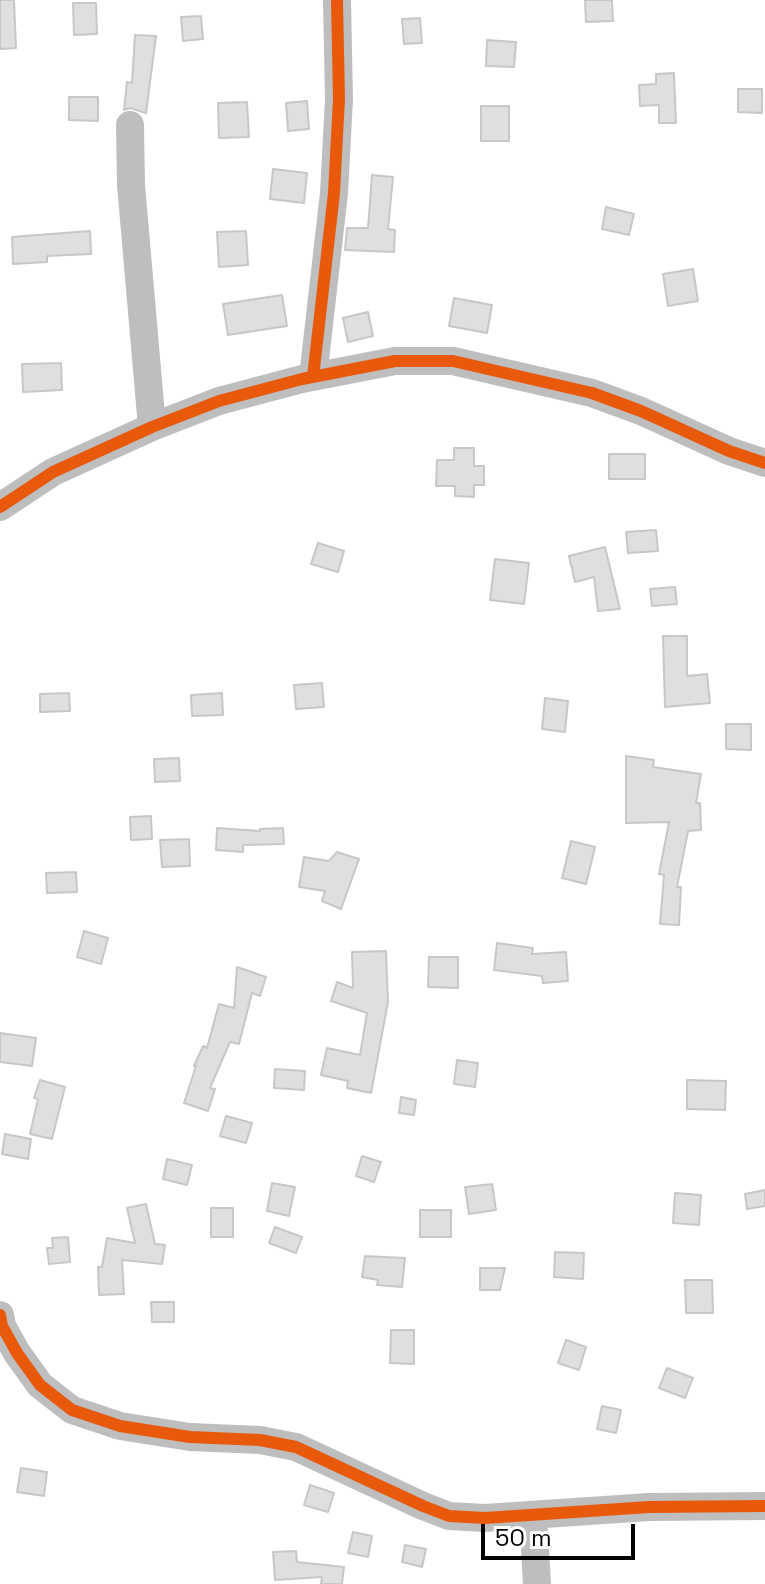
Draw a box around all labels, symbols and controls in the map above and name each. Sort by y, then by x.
scale bar [485,1508,639,1558]
text: 50 m [495,1522,552,1553]

